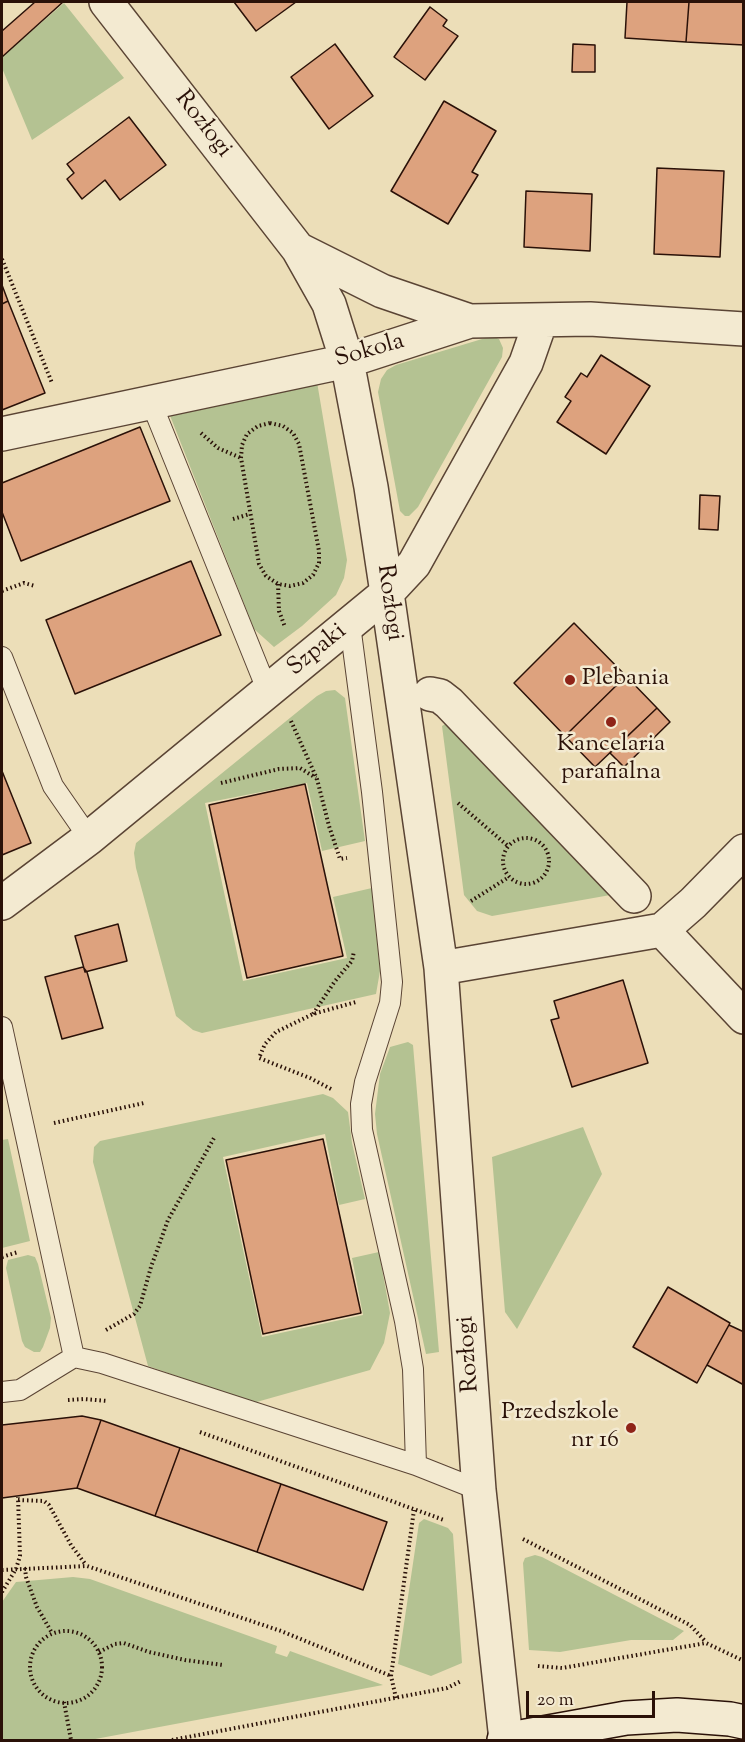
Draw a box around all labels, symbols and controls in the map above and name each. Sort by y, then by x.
street label: Rozłogi [167,86,237,164]
street label: Sokola [332,328,408,376]
street label: Rozłogi [368,563,408,643]
street label: Szpaki [283,619,353,683]
place label: Plebania [582,666,669,694]
marker: Plebania [563,673,577,687]
marker: Kancelaria parafialna [604,715,618,729]
place label: Kancelaria parafialna [557,732,665,788]
street label: Rozłogi [453,1315,487,1393]
place label: Przedszkole nr 16 [501,1400,619,1456]
marker: Przedszkole nr 16 [624,1421,638,1435]
scale bar [529,1679,658,1717]
text: 20 m [537,1688,574,1714]

